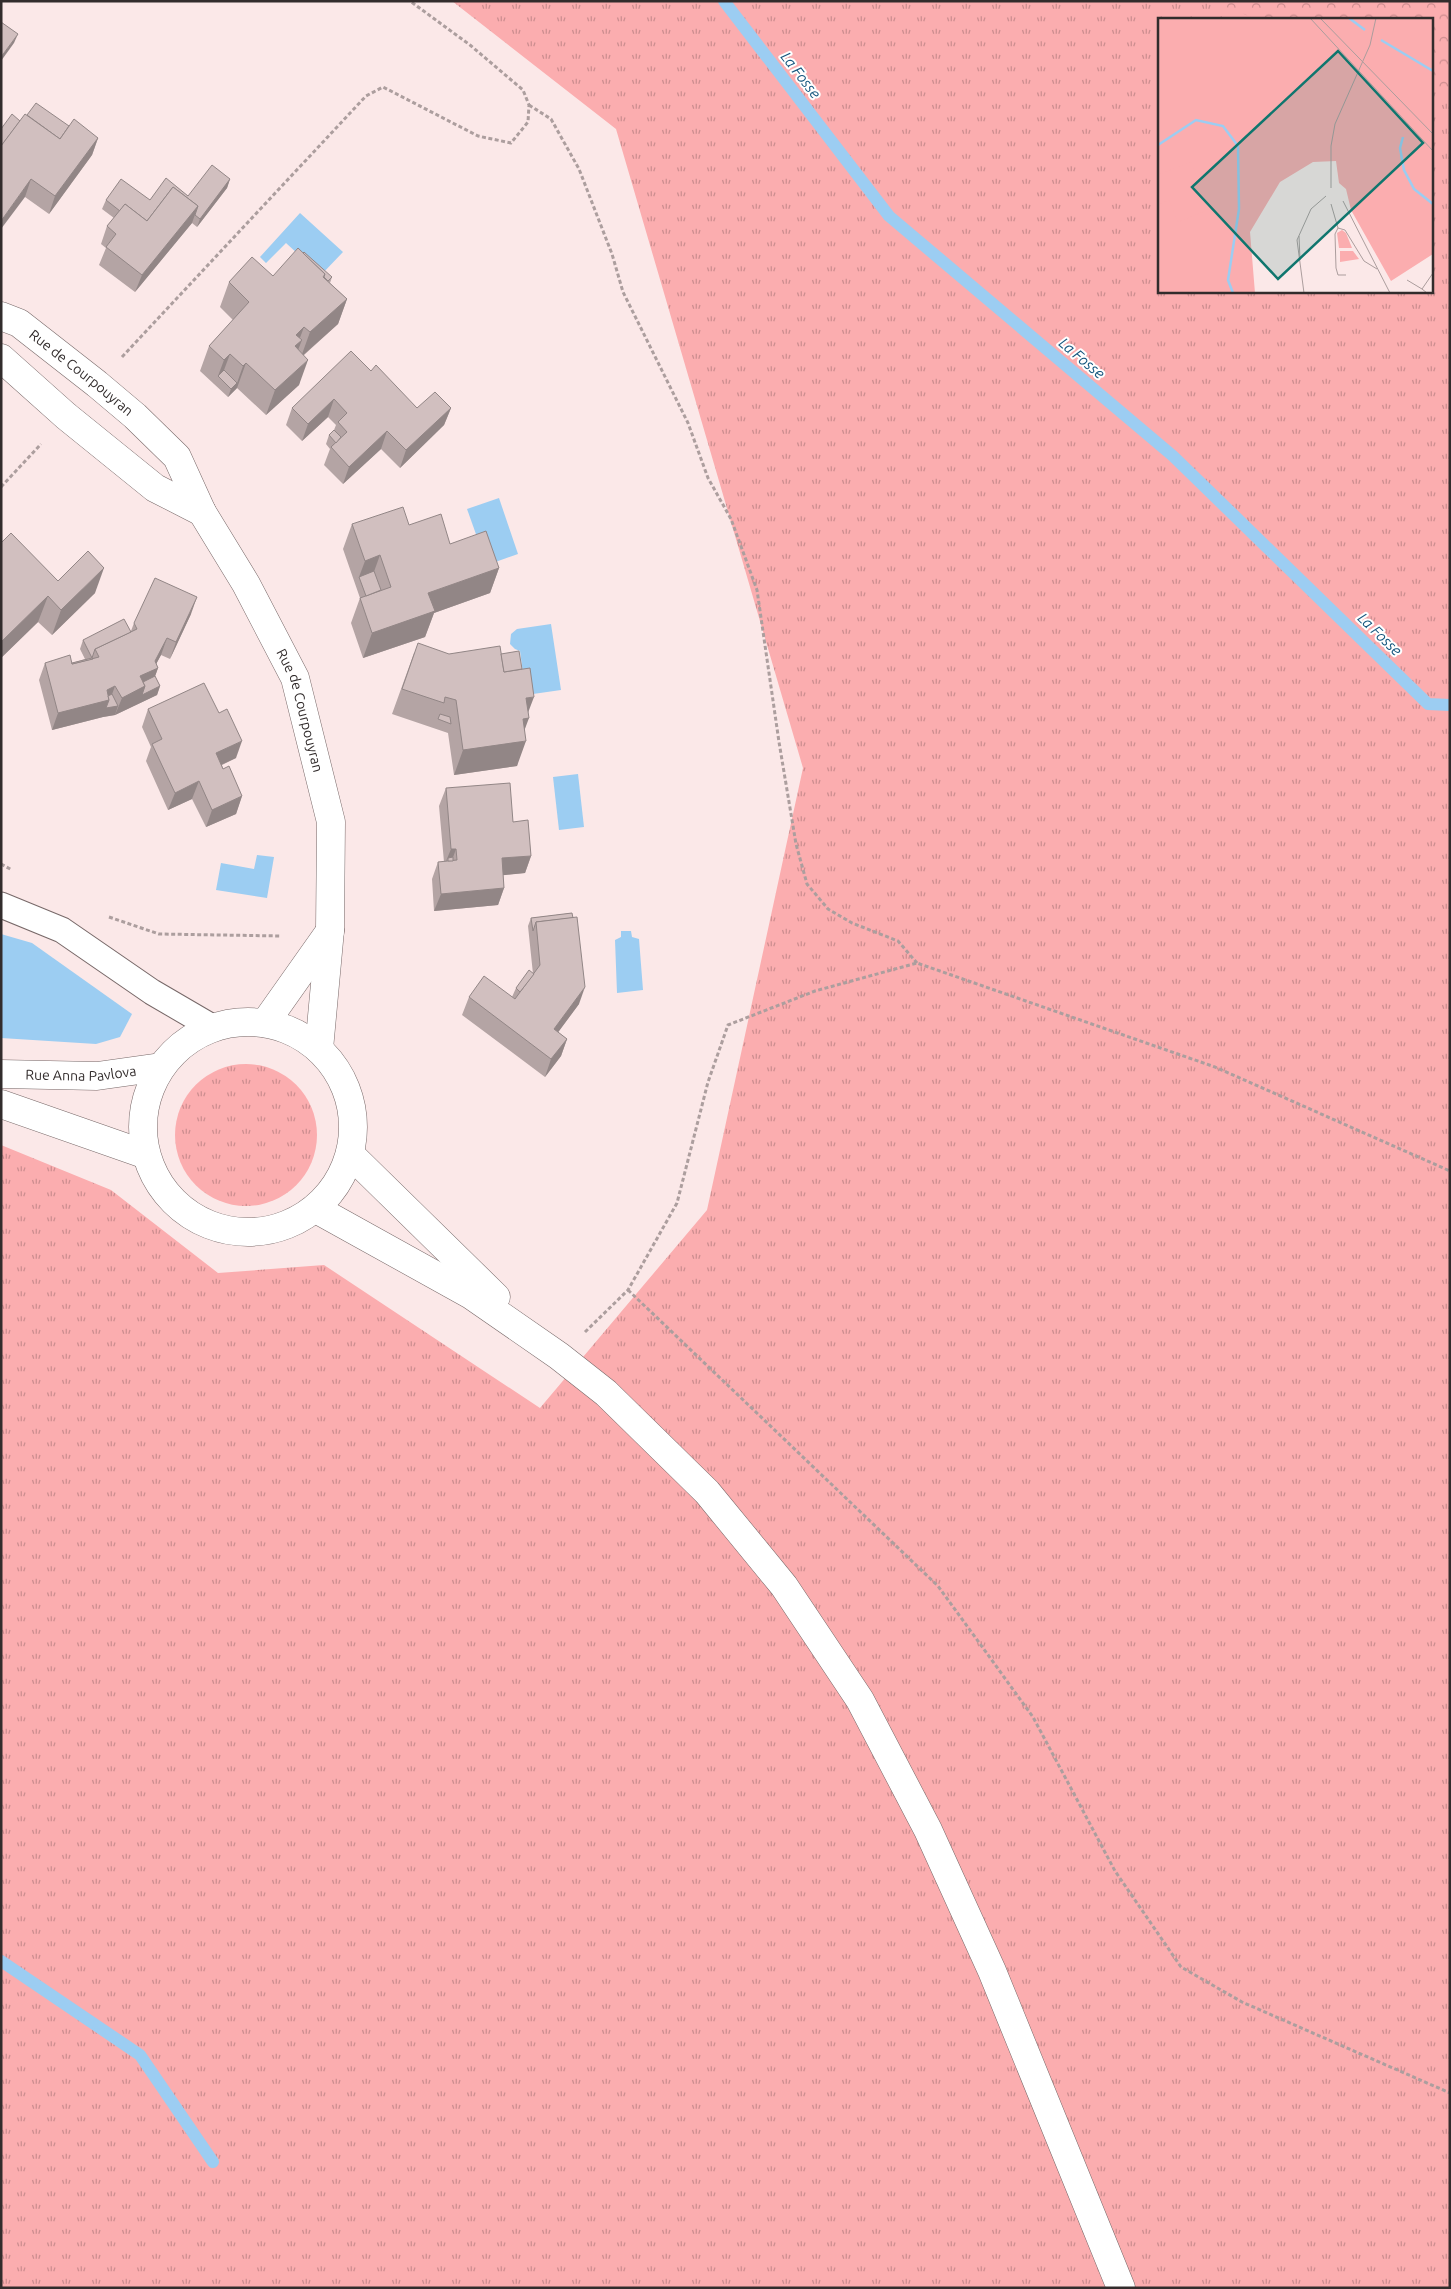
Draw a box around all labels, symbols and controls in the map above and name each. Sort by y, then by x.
inset map [1158,18,1434,292]
water label: La Fosse [778,48,825,102]
street label: Rue de Courpouyran [26,326,137,419]
water label: La Fosse [1056,334,1109,382]
water label: La Fosse [1355,609,1406,659]
street label: Rue de Courpouyran [273,646,326,774]
street label: Rue Anna Pavlova [25,1063,137,1084]

